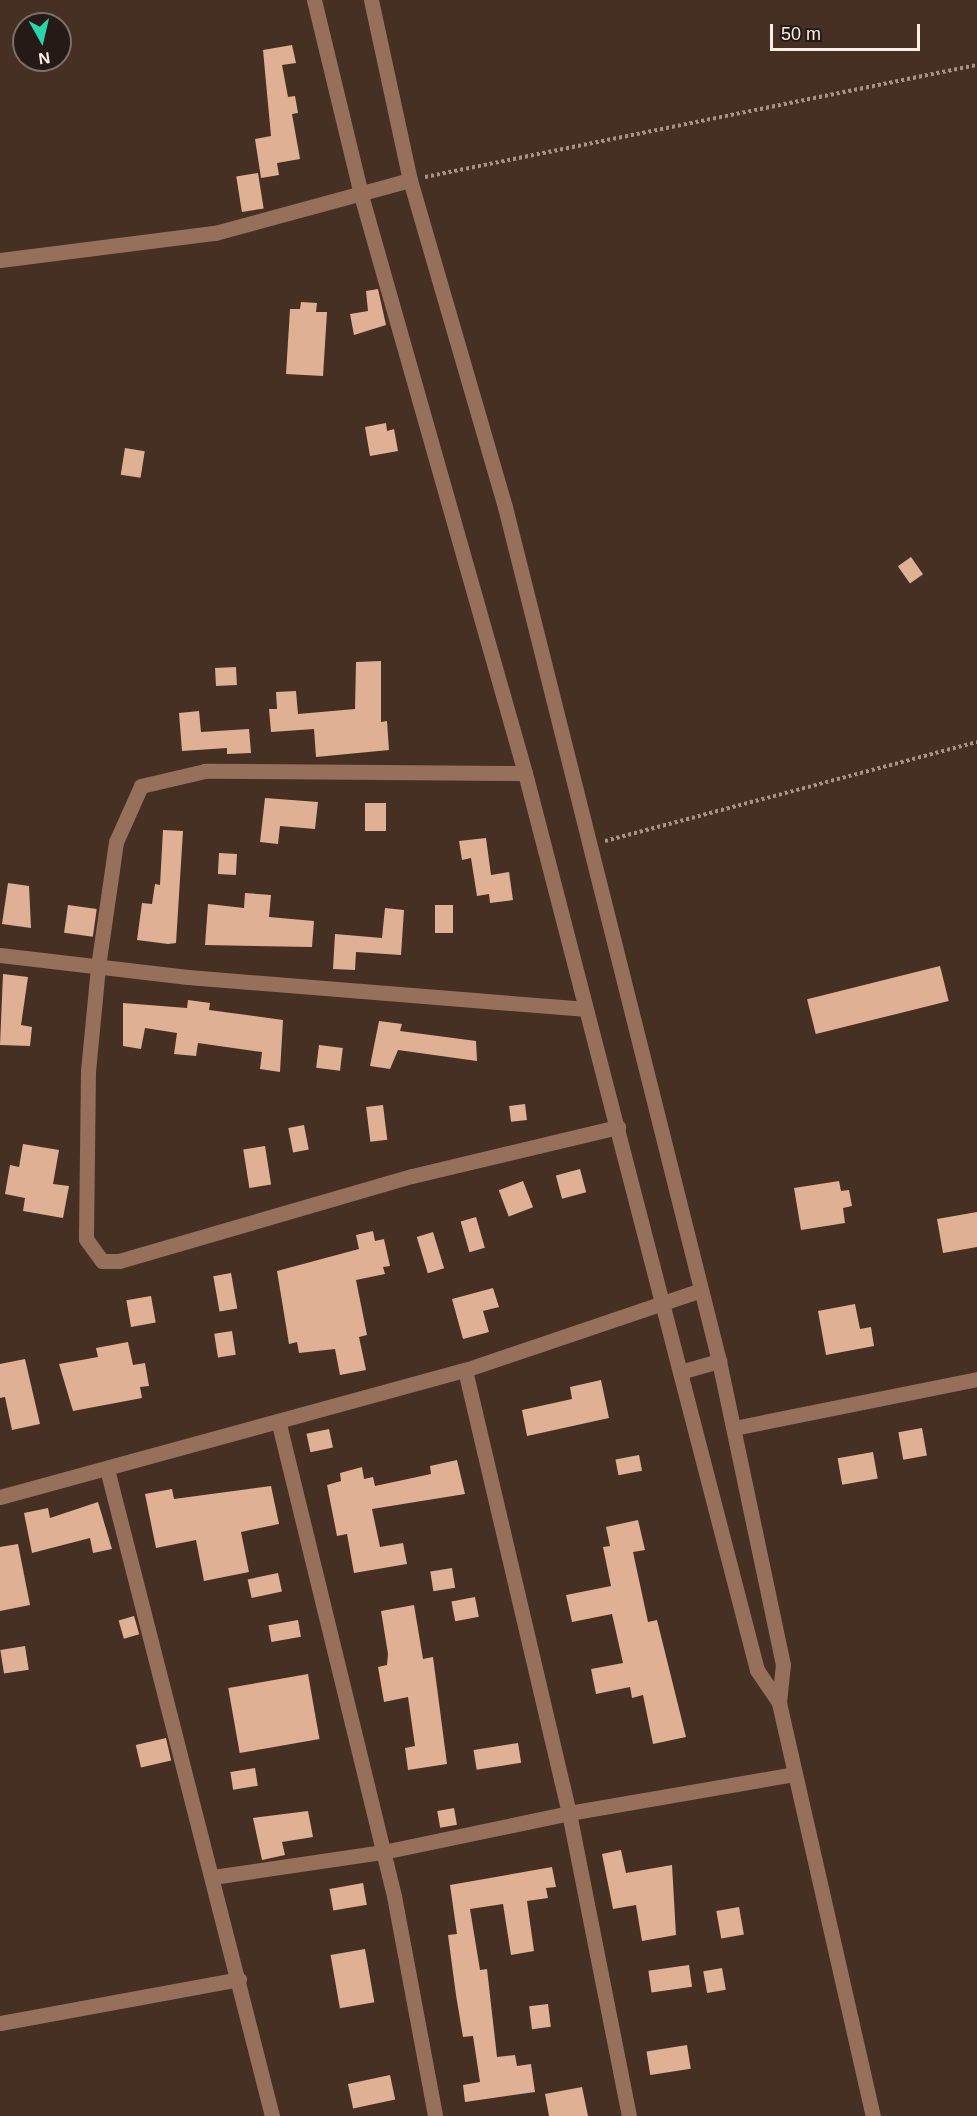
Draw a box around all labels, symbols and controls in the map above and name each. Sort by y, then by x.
north arrow [12,12,72,72]
scale bar [773,12,923,50]
text: 50 m [781,24,821,44]
text: N [37,49,51,68]

